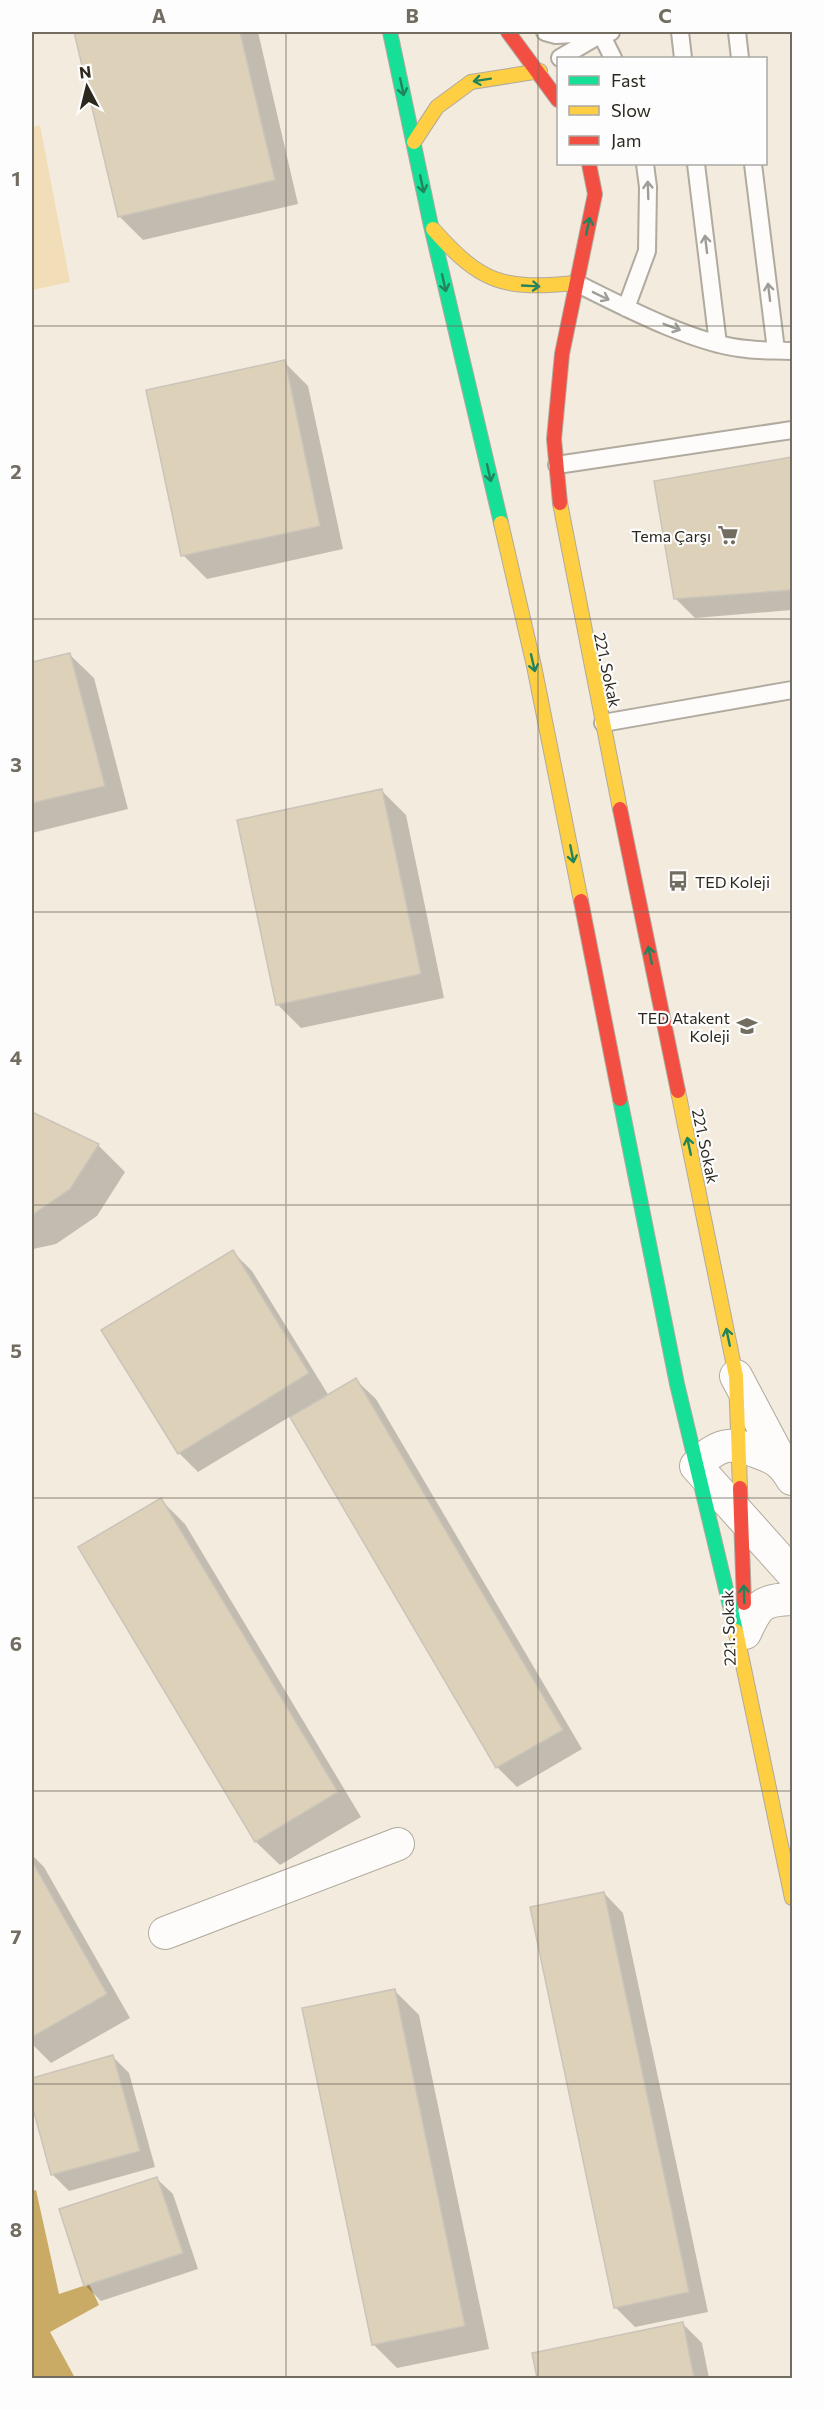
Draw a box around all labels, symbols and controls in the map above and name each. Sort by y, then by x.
text: A [152,3,166,27]
text: B [405,3,419,27]
text: C [658,3,672,27]
north arrow [57,57,117,117]
legend [557,57,767,165]
text: N [78,61,92,82]
text: Fast [611,69,646,91]
one-way arrow [473,75,492,86]
one-way arrow [396,77,408,96]
text: Slow [611,99,651,121]
text: Jam [611,129,641,151]
text: 1 [11,166,21,190]
one-way arrow [417,174,428,193]
one-way arrow [642,181,653,201]
one-way arrow [583,217,594,237]
one-way arrow [701,234,712,254]
one-way arrow [439,273,451,292]
one-way arrow [521,280,540,291]
one-way arrow [763,283,774,303]
one-way arrow [592,290,610,302]
one-way arrow [662,322,681,333]
text: 2 [10,459,22,483]
one-way arrow [484,463,495,482]
supermarket icon: Tema Çarşı [716,523,740,547]
place label: Tema Çarşı [631,526,711,545]
street label: 221. Sokak [591,631,625,709]
one-way arrow [528,653,540,672]
text: 3 [10,752,22,776]
one-way arrow [567,844,578,863]
bus stop icon: TED Koleji [666,869,690,893]
place label: TED Koleji [695,872,770,891]
one-way arrow [644,946,655,966]
place label: TED Atakent Koleji [638,1008,730,1045]
school or university icon: TED Atakent Koleji [735,1014,759,1038]
text: 4 [10,1045,22,1069]
street label: 221. Sokak [689,1107,723,1185]
one-way arrow [683,1137,694,1157]
one-way arrow [722,1328,733,1348]
text: 5 [10,1338,22,1362]
one-way arrow [738,1585,749,1605]
street label: 221. Sokak [717,1589,739,1666]
text: 6 [10,1631,22,1655]
text: 7 [11,1924,22,1948]
text: 8 [10,2217,22,2241]

